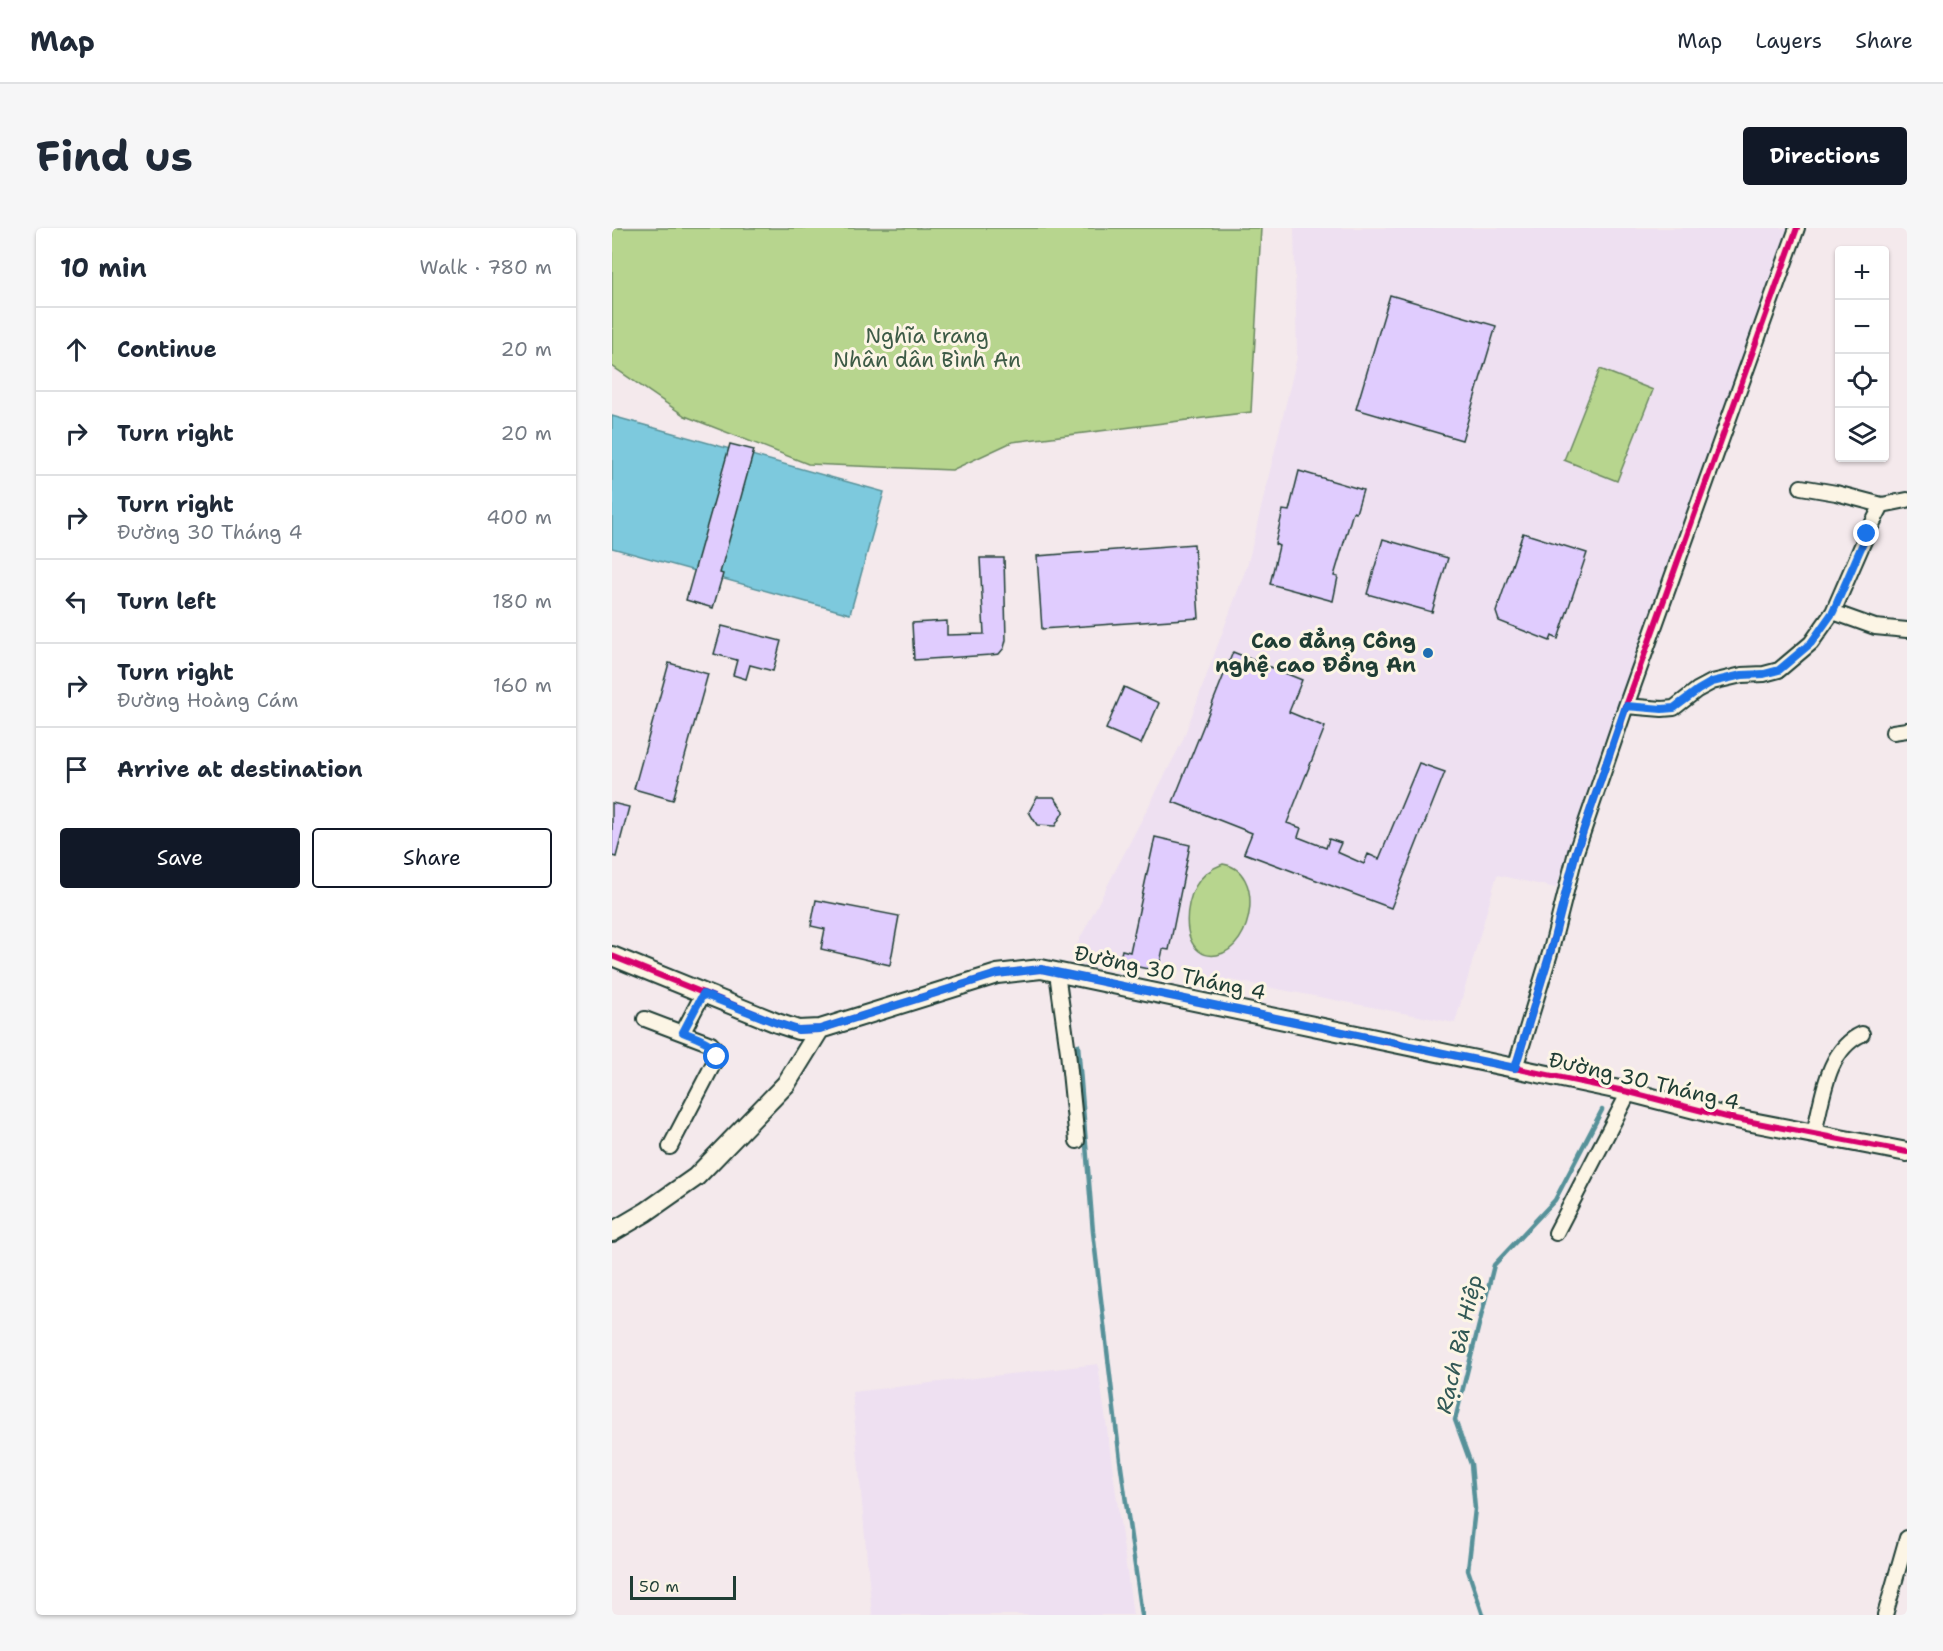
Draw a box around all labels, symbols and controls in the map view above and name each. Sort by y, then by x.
text: Map [30,22,95,60]
text: Map [1677,27,1722,55]
text: Layers [1755,27,1822,55]
text: Share [1855,27,1913,55]
button: Directions [1743,127,1907,185]
text: Find us [36,128,193,184]
map controls [1835,246,1889,462]
button: + [1835,246,1889,300]
text: 10 min [60,250,147,285]
text: Walk · 780 m [420,254,552,280]
button: − [1835,300,1889,354]
park label: Nghĩa trang Nhân dân Bình An [833,322,1021,374]
icon: ahead [60,333,93,366]
text: Continue [117,335,217,364]
text: 20 m [501,336,552,362]
button: locate [1835,354,1889,408]
button: layers [1835,408,1889,462]
icon: right [60,417,93,450]
text: Turn right [117,419,234,448]
text: 20 m [501,420,552,446]
text: Turn right [117,490,234,519]
icon: right [60,501,93,534]
text: 400 m [486,504,552,530]
text: Đường 30 Tháng 4 [117,519,302,545]
route end [1853,520,1879,546]
icon: left [60,585,93,618]
text: Turn left [117,587,216,616]
text: 180 m [492,588,552,614]
place label: Cao đẳng Công nghệ cao Đồng An [1215,627,1416,679]
marker: Cao đẳng Công nghệ cao Đồng An [1421,646,1435,660]
text: Turn right [117,658,234,687]
icon: right [60,669,93,702]
text: 160 m [493,672,552,698]
text: Đường Hoàng Cám [117,687,298,713]
icon: arrive [60,753,93,786]
text: Arrive at destination [117,755,363,784]
button: Save [60,828,300,888]
button: Share [312,828,552,888]
street label: Đường 30 Tháng 4 [1072,939,1268,1007]
route start [703,1043,729,1069]
street label: Đường 30 Tháng 4 [1546,1045,1742,1117]
water label: Rạch Bà Hiệp [1429,1272,1489,1416]
scale bar [630,1573,736,1600]
text: 50 m [639,1576,679,1597]

